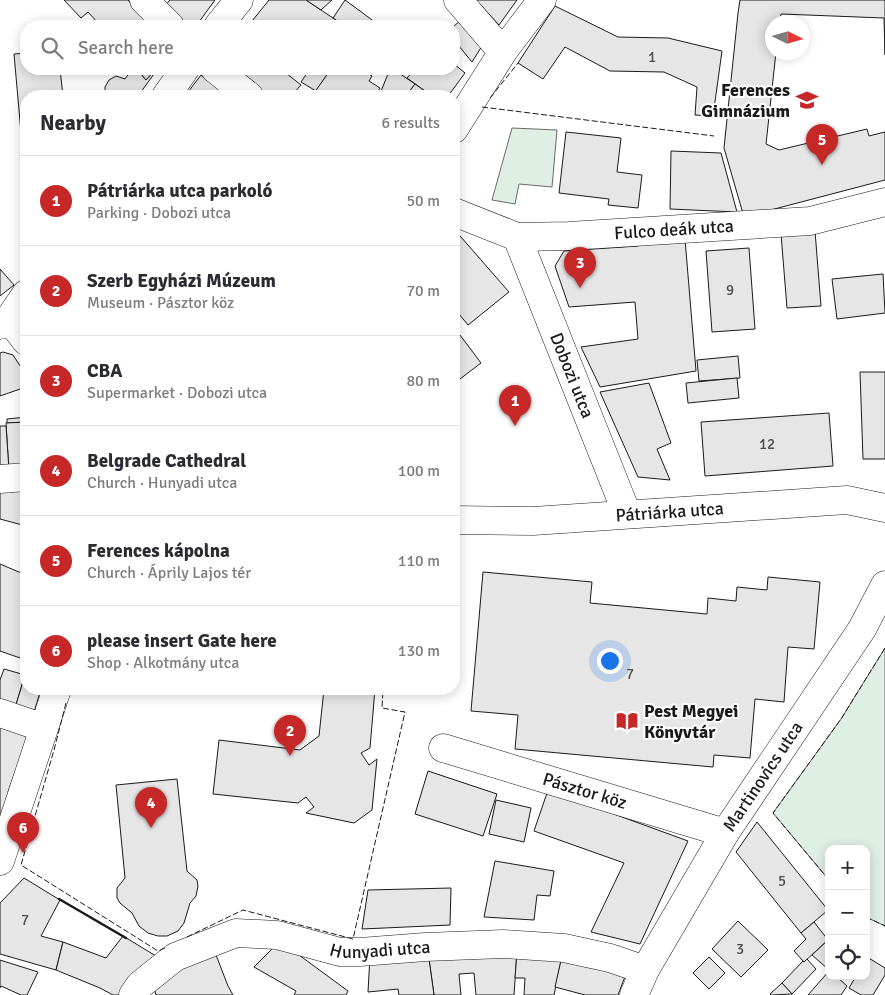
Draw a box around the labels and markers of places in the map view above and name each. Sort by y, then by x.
place label: Ferences Gimnázium [701,79,790,122]
school or university icon: Ferences Gimnázium [794,87,820,113]
pin: 5 [806,124,838,165]
pin: 3 [564,247,596,288]
pin: 1 [499,385,531,426]
place label: Pest Megyei Könyvtár [644,700,738,743]
library icon: Pest Megyei Könyvtár [614,708,640,734]
pin: 2 [274,715,306,756]
pin: 4 [135,787,167,828]
pin: 6 [7,812,39,853]

